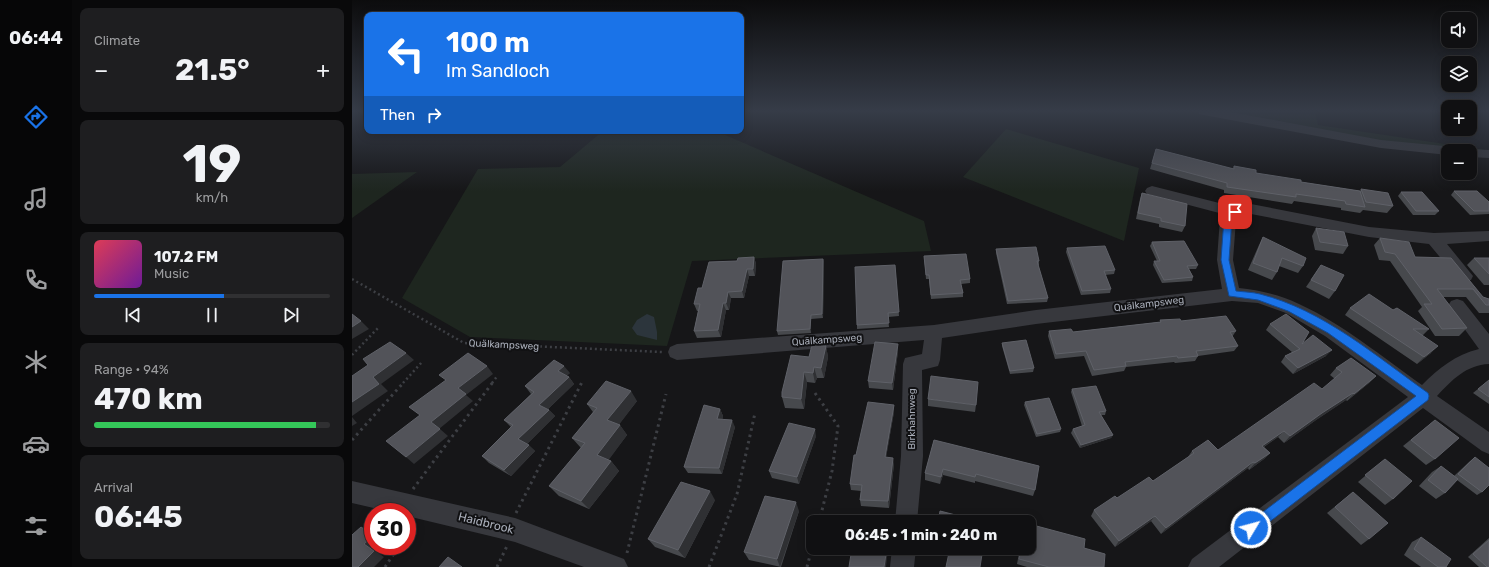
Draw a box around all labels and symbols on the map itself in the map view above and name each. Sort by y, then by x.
pin [1218,195,1252,229]
street label: Quälkampsweg [1113,294,1185,314]
street label: Quälkampsweg [791,332,863,348]
street label: Quälkampsweg [468,337,540,353]
street label: Birkhahnweg [906,388,918,450]
speed limit sign: 30 [364,503,416,555]
position arrow [1230,507,1272,549]
street label: Haidbrook [457,509,516,537]

